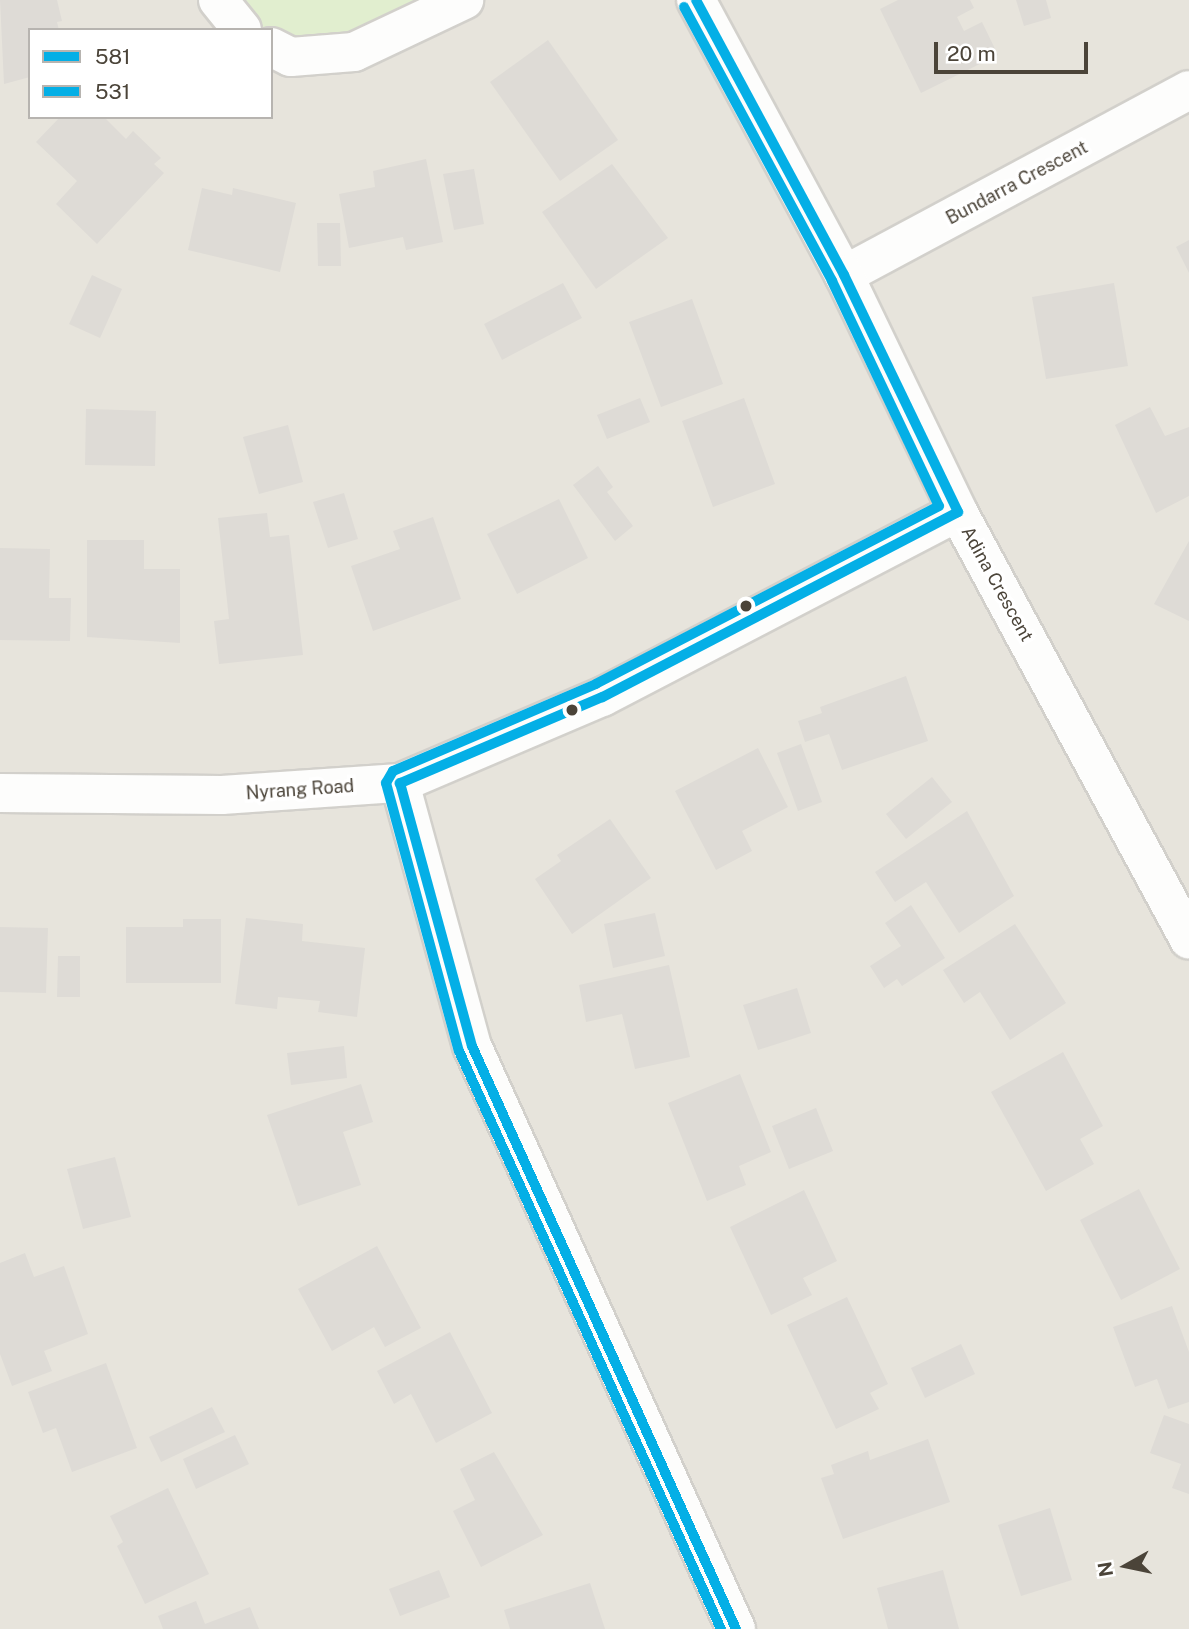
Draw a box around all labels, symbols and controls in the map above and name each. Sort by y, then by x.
legend [28,28,273,119]
scale bar [937,28,1091,72]
text: 20 m [947,41,996,66]
text: 581 [95,44,131,69]
text: 531 [95,79,130,104]
street label: Bundarra Crescent [943,137,1091,229]
street label: Adina Crescent [957,523,1037,645]
unlabelled marker [739,599,753,613]
unlabelled marker [565,703,579,717]
street label: Nyrang Road [245,775,355,805]
north arrow [1091,1531,1161,1601]
text: N [1093,1560,1117,1578]

